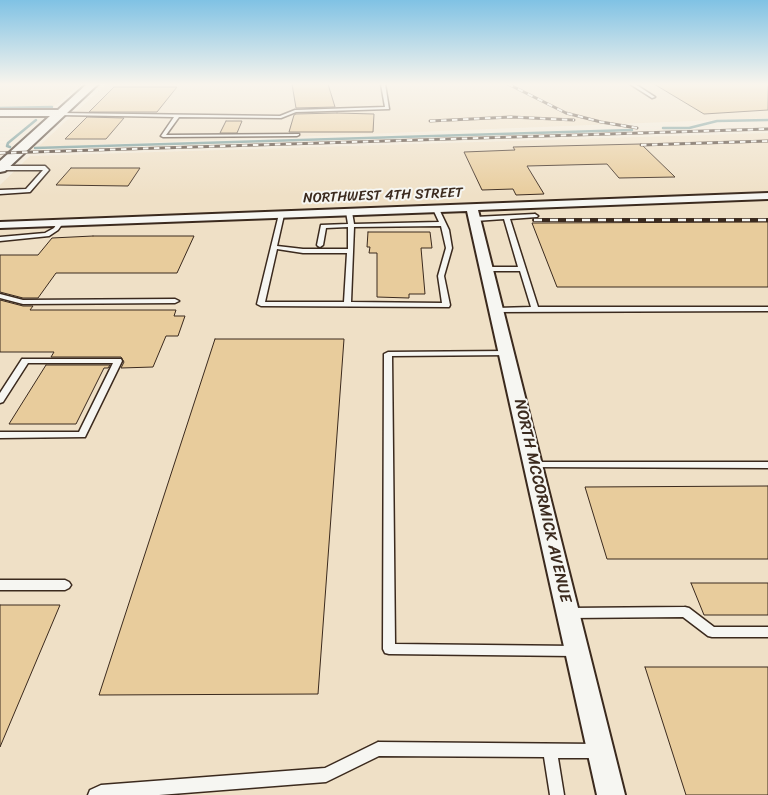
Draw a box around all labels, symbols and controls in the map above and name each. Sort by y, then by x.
street label: NORTHWEST 4TH STREET [303,185,463,207]
street label: NORTH MCCORMICK AVENUE [509,397,575,605]

